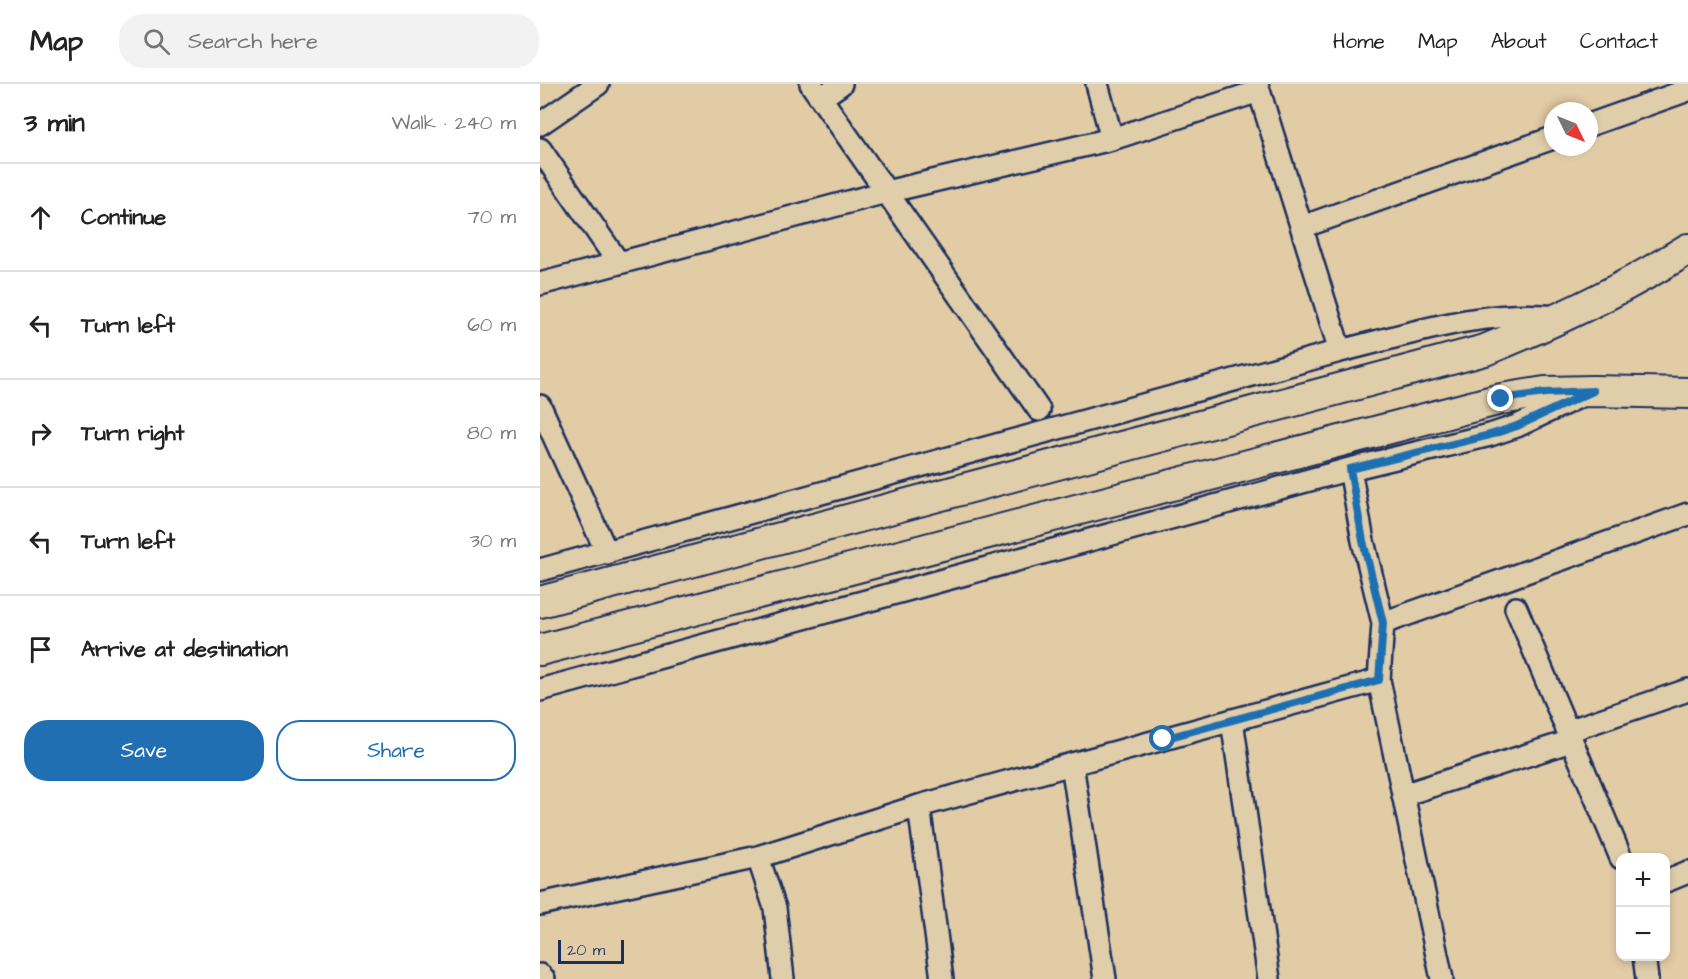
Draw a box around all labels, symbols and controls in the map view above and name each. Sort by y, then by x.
search box [119,14,539,68]
text: Map [30,22,83,61]
icon: search [140,25,173,58]
text: Search here [188,26,318,57]
text: Home [1333,27,1385,56]
text: Map [1418,27,1458,56]
text: About [1491,27,1547,56]
text: Contact [1580,27,1658,56]
north arrow [1544,102,1598,156]
text: 3 min [24,105,85,141]
text: Walk · 240 m [392,109,516,137]
icon: ahead [24,201,57,234]
text: Continue [81,202,166,233]
text: 70 m [468,203,516,231]
icon: left [24,309,57,342]
text: Turn left [81,310,175,341]
text: 60 m [467,311,516,339]
route end [1487,385,1513,411]
icon: right [24,417,57,450]
text: Turn right [81,418,184,449]
text: 80 m [467,419,516,447]
icon: left [24,525,57,558]
text: Turn left [81,526,175,557]
text: 30 m [470,527,516,555]
icon: arrive [24,633,57,666]
text: Arrive at destination [81,634,288,665]
button: Save [24,720,264,781]
button: Share [276,720,516,781]
route start [1149,725,1175,751]
map controls [1616,853,1670,961]
button: + [1616,853,1670,907]
button: − [1616,907,1670,961]
scale bar [558,937,624,964]
text: 20 m [567,939,605,961]

